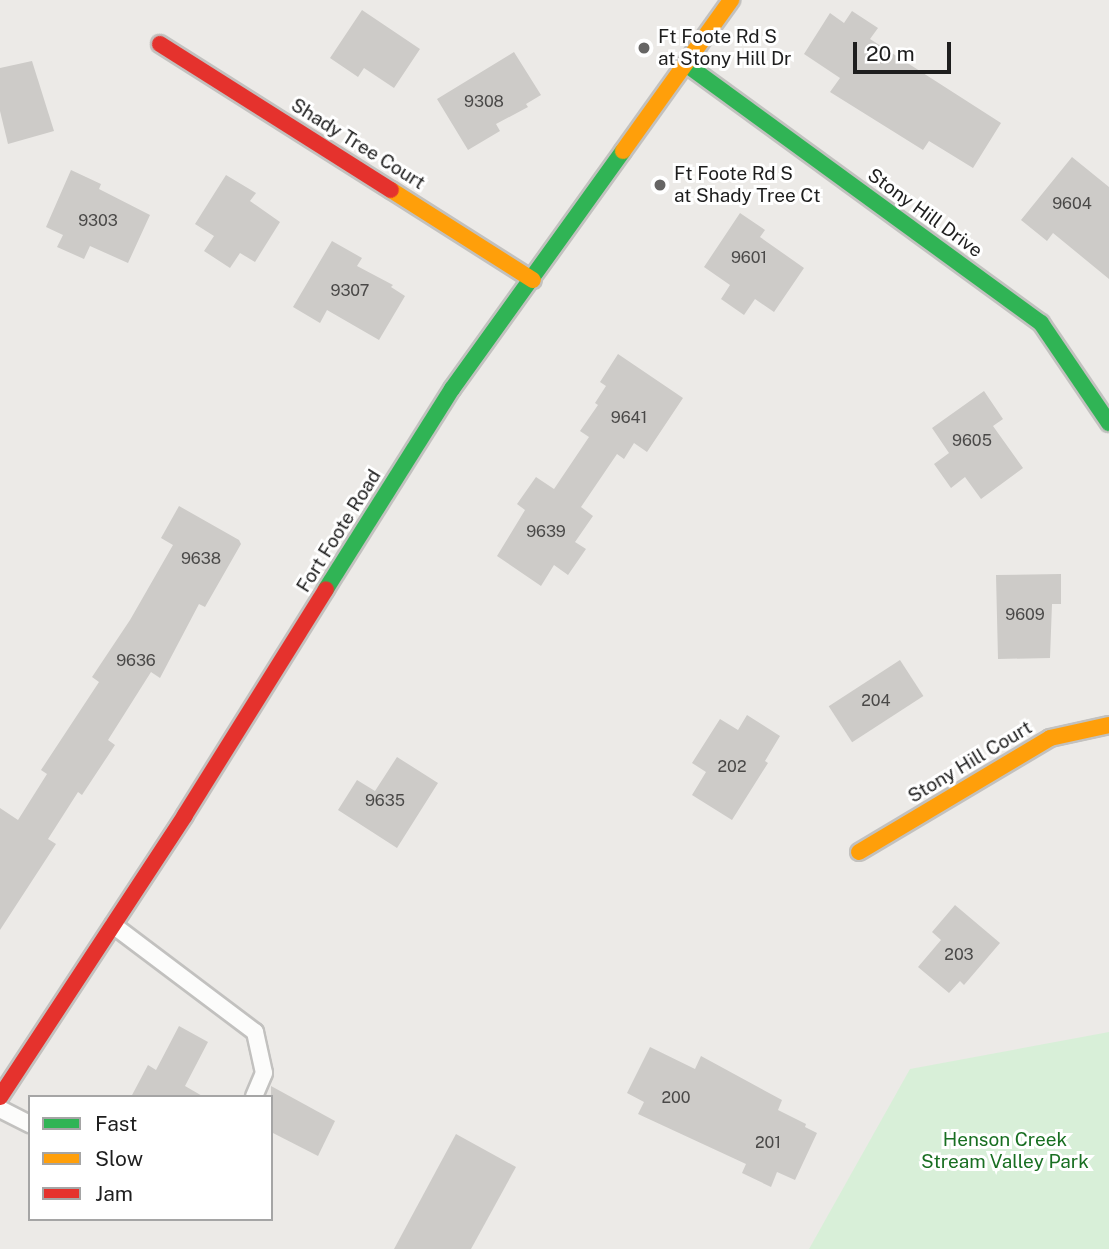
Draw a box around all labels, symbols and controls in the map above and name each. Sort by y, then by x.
place label: Ft Foote Rd S at Stony Hill Dr [658,26,792,70]
scale bar [857,28,955,72]
marker: Ft Foote Rd S at Stony Hill Dr [636,40,652,56]
text: 20 m [866,41,915,66]
house number: 9308 [464,92,504,112]
street label: Shady Tree Court [287,94,429,194]
place label: Ft Foote Rd S at Shady Tree Ct [674,163,821,207]
street label: Stony Hill Drive [863,164,987,262]
marker: Ft Foote Rd S at Shady Tree Ct [652,177,668,193]
house number: 9604 [1052,194,1092,214]
house number: 9303 [78,211,118,231]
house number: 9601 [731,248,767,268]
house number: 9307 [331,281,369,301]
house number: 9641 [611,408,647,428]
house number: 9605 [952,431,992,451]
street label: Fort Foote Road [292,465,386,597]
house number: 9639 [526,522,566,542]
house number: 9638 [181,549,221,569]
house number: 9609 [1005,605,1045,625]
house number: 9636 [116,651,156,671]
house number: 204 [861,691,891,711]
street label: Stony Hill Court [904,716,1036,808]
house number: 202 [718,757,746,777]
house number: 9635 [365,791,405,811]
house number: 203 [944,945,974,965]
house number: 200 [661,1088,691,1108]
legend [28,1095,273,1221]
text: Fast [95,1111,137,1136]
park label: Henson Creek Stream Valley Park [921,1129,1089,1173]
house number: 201 [755,1133,781,1153]
text: Slow [95,1146,143,1171]
text: Jam [95,1181,133,1206]

